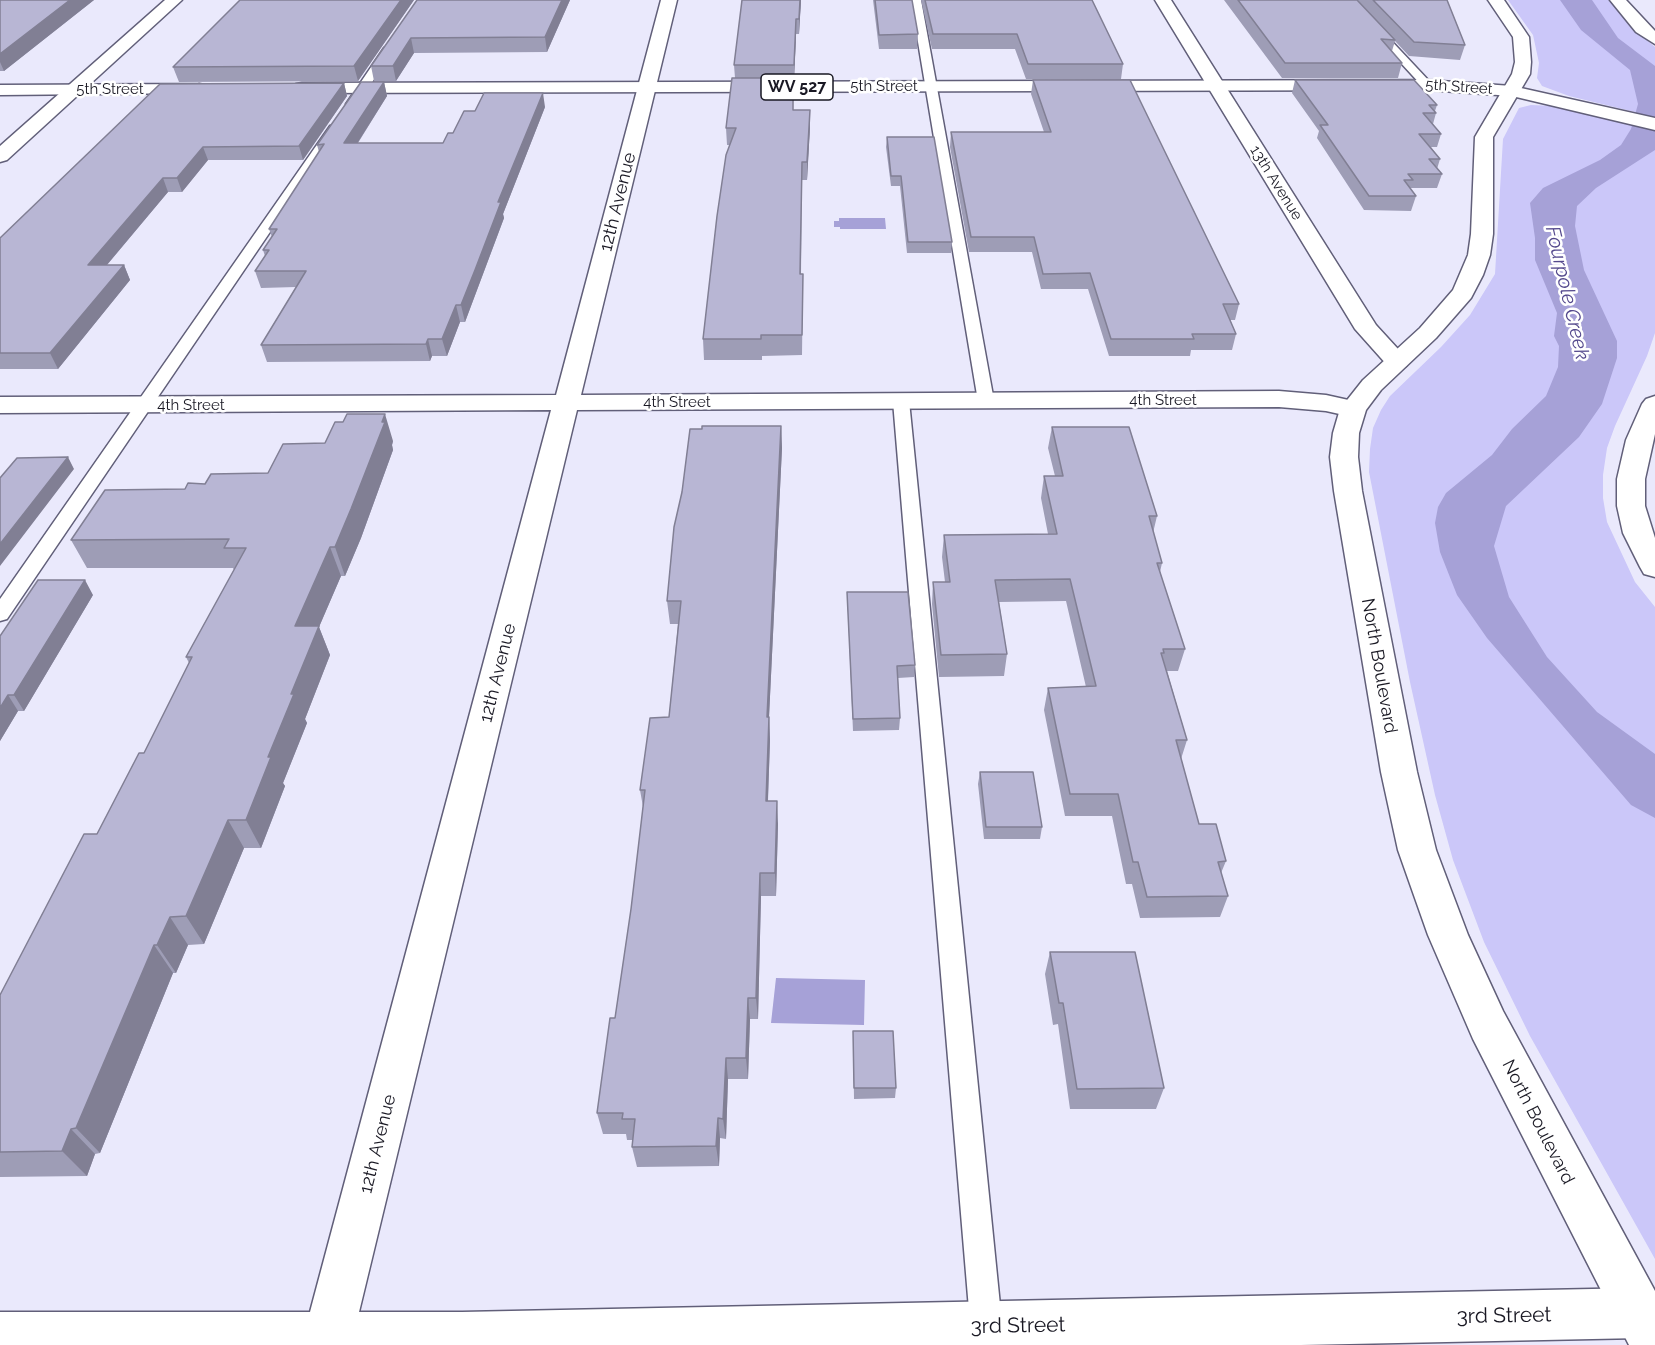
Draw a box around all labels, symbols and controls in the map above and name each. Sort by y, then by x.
road number: WV 527 [761,74,833,100]
street label: 5th Street [1425,76,1493,98]
street label: 5th Street [850,77,918,95]
street label: 5th Street [76,80,144,98]
street label: 13th Avenue [1246,142,1306,224]
street label: 12th Avenue [595,150,641,254]
water label: Fourpole Creek [1540,224,1594,362]
street label: 4th Street [1129,391,1197,409]
street label: 4th Street [643,393,711,411]
street label: 4th Street [157,396,225,414]
street label: North Boulevard [1356,597,1402,735]
street label: 12th Avenue [475,621,521,725]
street label: North Boulevard [1497,1056,1579,1188]
street label: 12th Avenue [355,1092,401,1196]
street label: 3rd Street [1456,1303,1552,1329]
street label: 3rd Street [970,1313,1066,1339]

